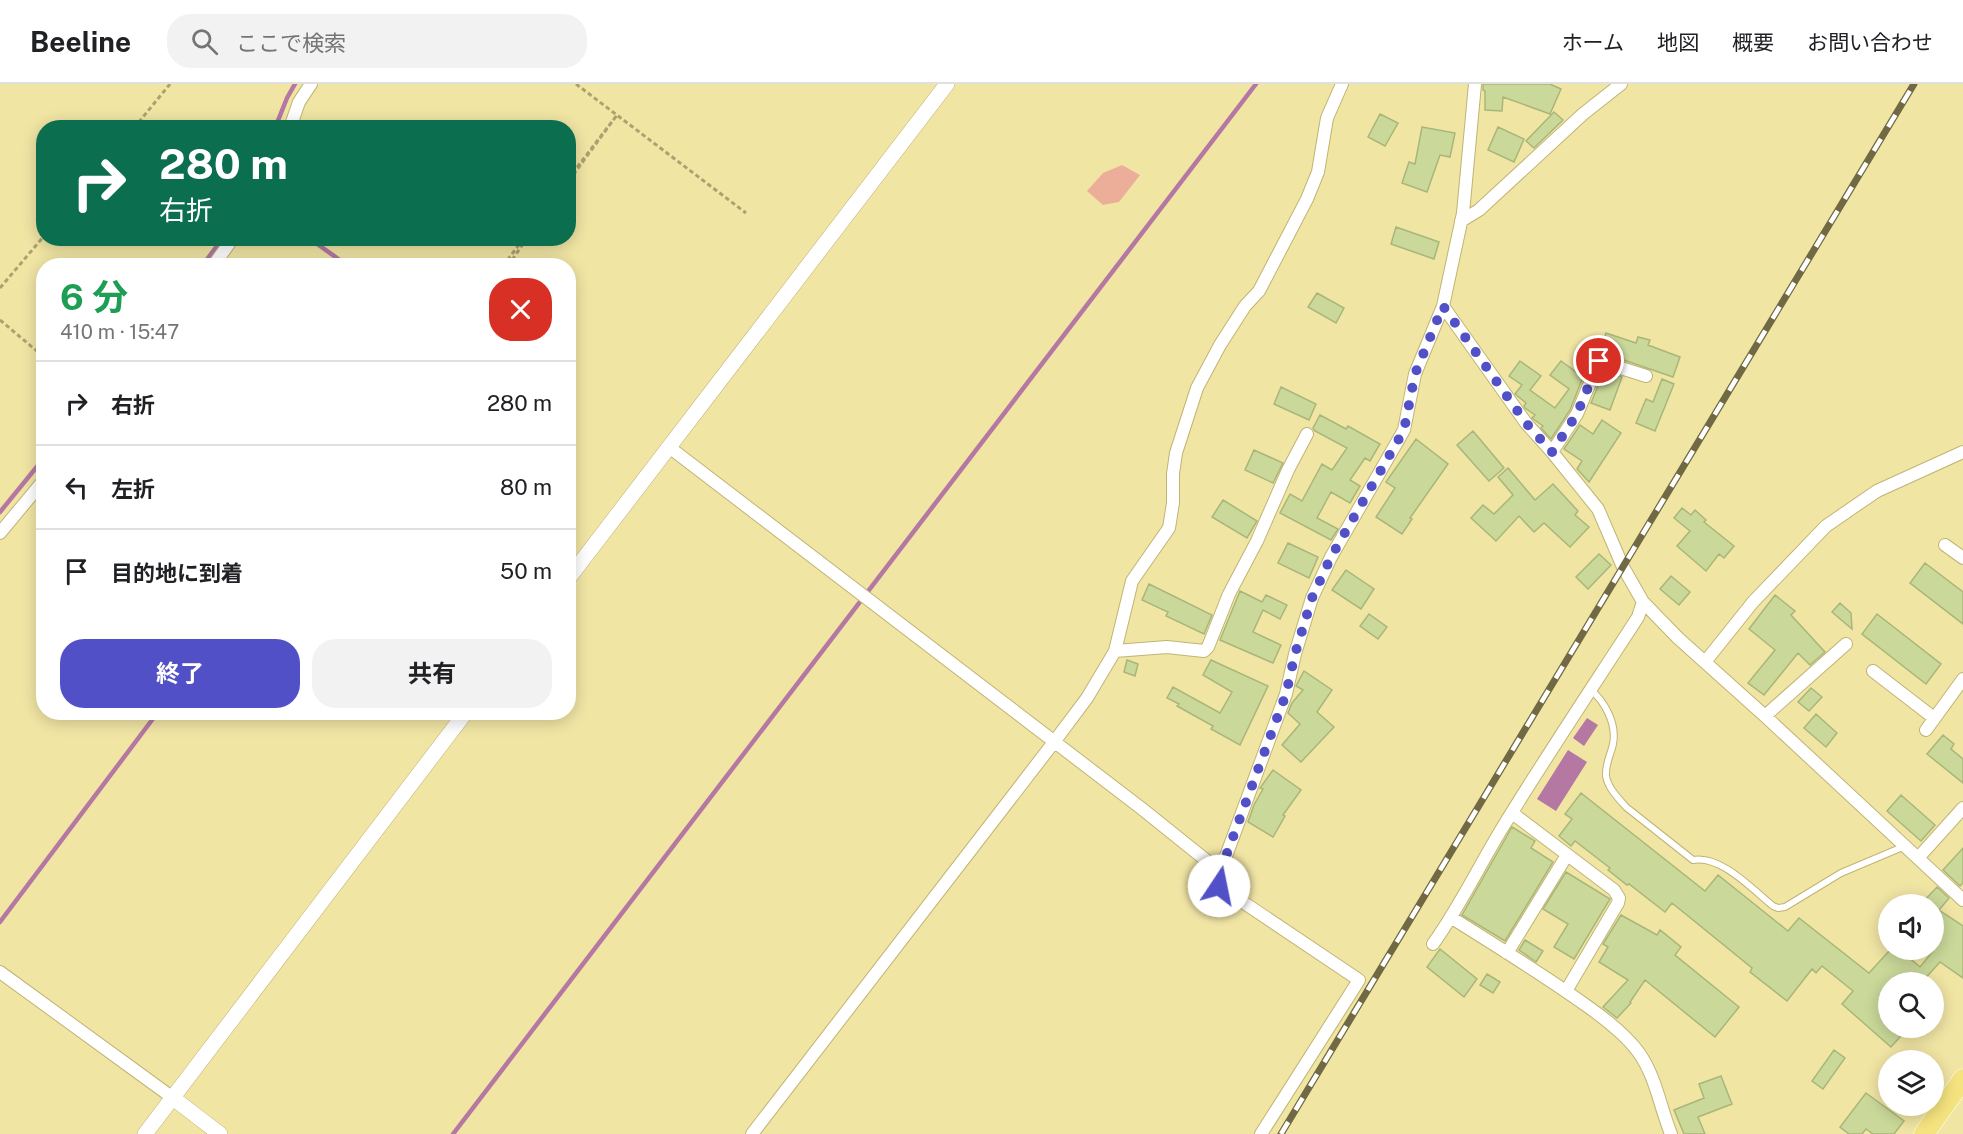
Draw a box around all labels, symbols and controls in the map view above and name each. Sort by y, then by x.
search box [167,14,587,68]
text: Beeline [30,25,131,58]
icon: search [188,25,221,58]
text: ここで検索 [236,30,346,56]
text: ホーム [1562,30,1624,55]
text: 地図 [1657,30,1699,55]
text: 概要 [1732,30,1774,55]
text: お問い合わせ [1807,30,1933,55]
text: 280 m [159,139,288,188]
icon: right [60,144,138,222]
text: 右折 [159,194,213,226]
text: 6 分 [60,276,128,318]
button: close [489,278,552,341]
text: 410 m · 15:47 [60,320,179,344]
pin [1573,335,1624,386]
icon: arrive [1582,344,1615,377]
icon: right [60,387,93,420]
text: 280 m [487,390,552,416]
text: 右折 [111,392,155,418]
icon: left [60,471,93,504]
text: 80 m [500,474,552,500]
text: 左折 [111,476,155,502]
icon: arrive [60,555,93,588]
text: 50 m [500,558,552,584]
text: 目的地に到着 [111,560,243,586]
button: 終了 [60,639,300,708]
button: 共有 [312,639,552,708]
position arrow [1187,854,1251,918]
map controls [1878,894,1944,1116]
button: sound [1878,894,1944,960]
button: search [1878,972,1944,1038]
button: layers [1878,1050,1944,1116]

